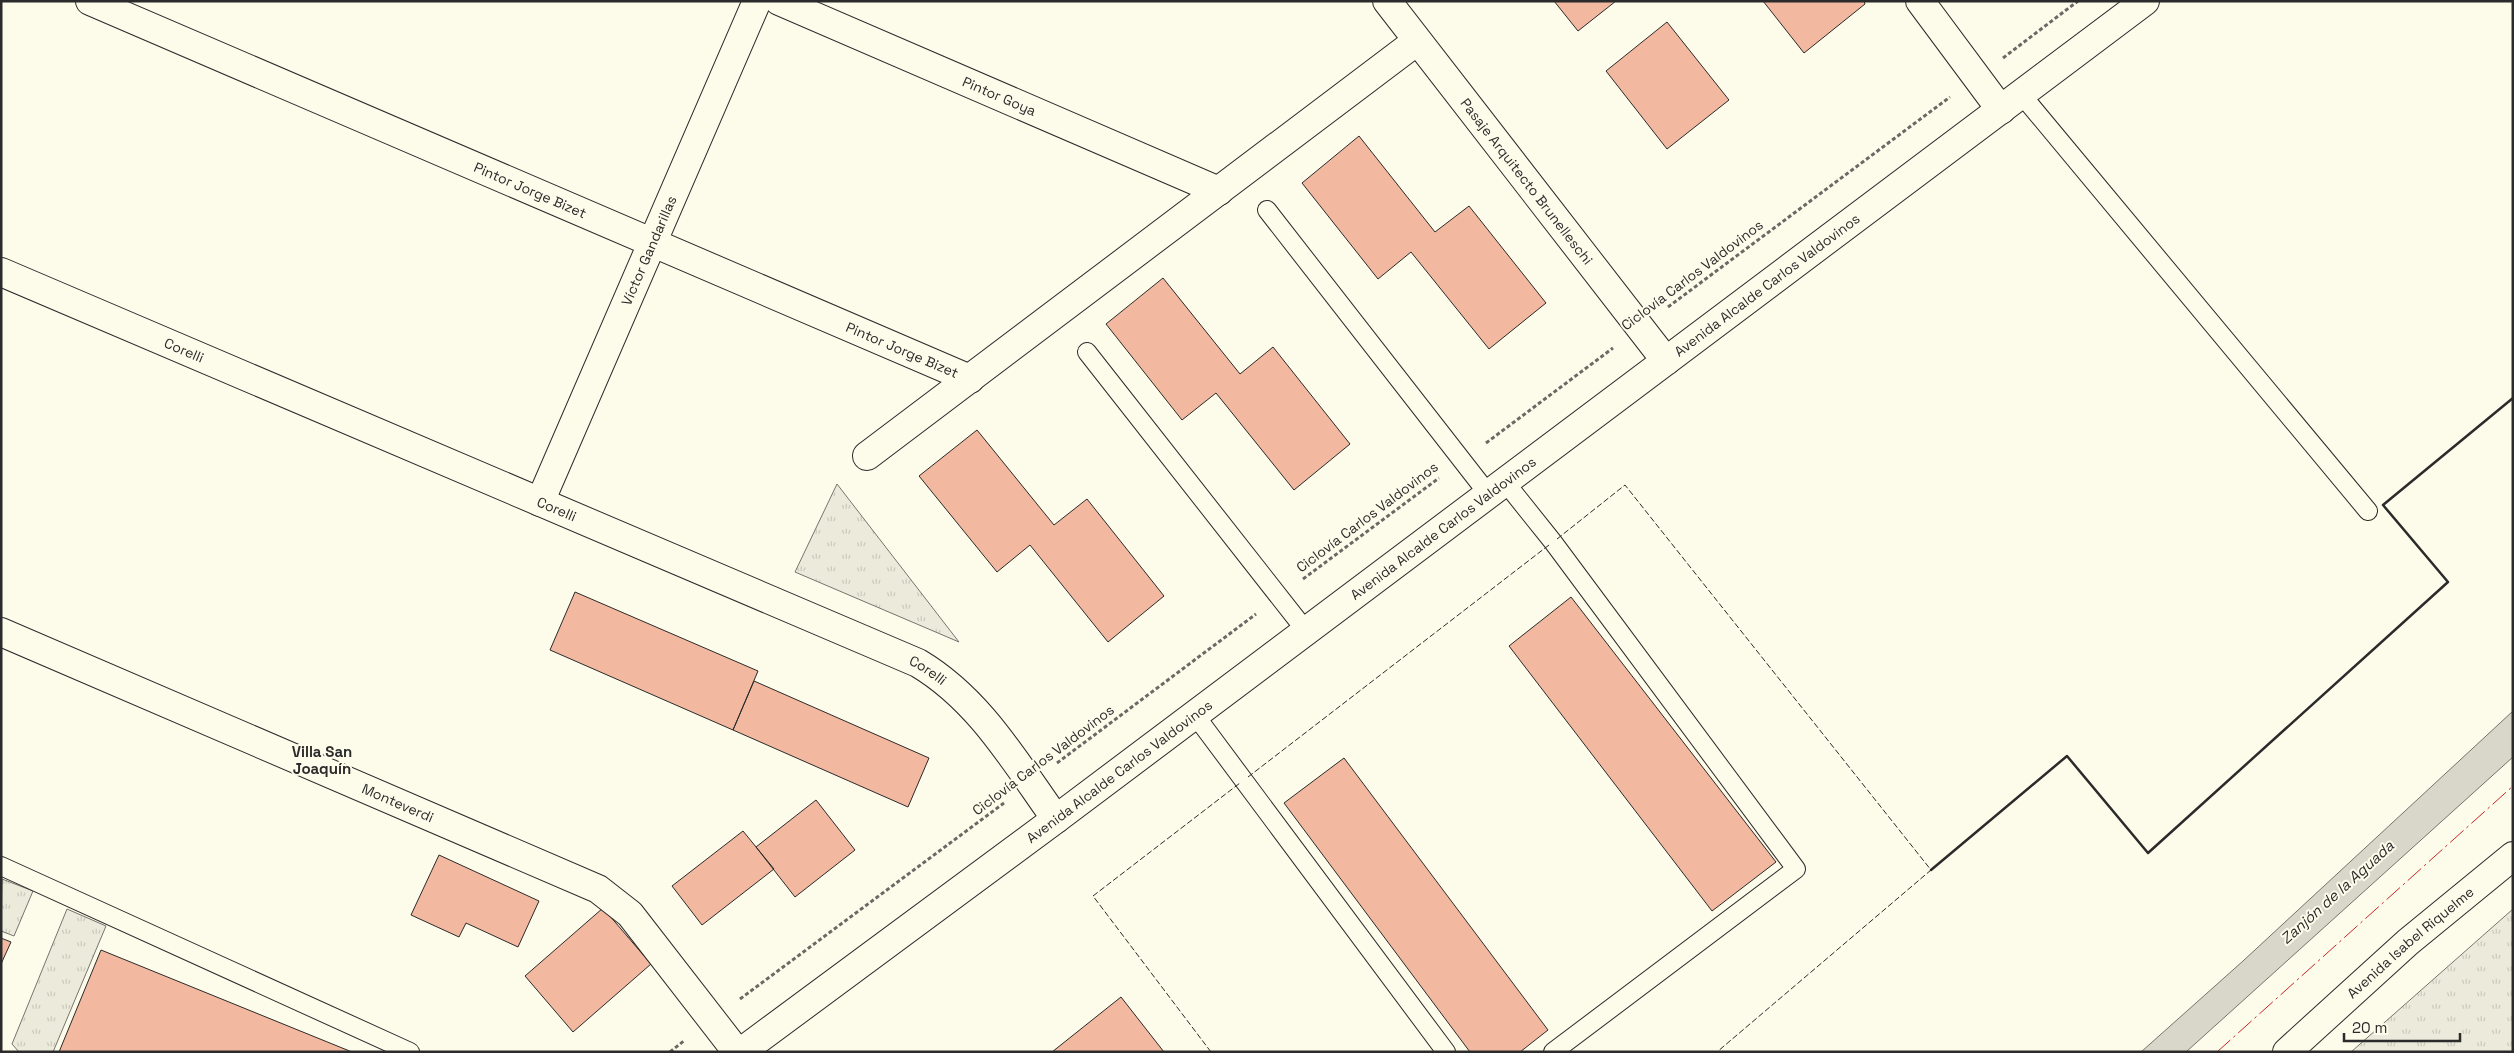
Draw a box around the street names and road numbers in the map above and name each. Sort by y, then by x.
street label: Pintor Goya [960,72,1039,120]
street label: Pasaje Arquitecto Brunelleschi [1457,94,1597,268]
street label: Pintor Jorge Bizet [471,158,589,222]
street label: Víctor Gandarillas [617,193,681,308]
street label: Avenida Alcalde Carlos Valdovinos [1671,209,1863,361]
street label: Ciclovía Carlos Valdovinos [1617,216,1767,334]
street label: Pintor Jorge Bizet [843,318,961,382]
street label: Corelli [162,334,207,366]
street label: Avenida Alcalde Carlos Valdovinos [1347,453,1540,604]
street label: Ciclovía Carlos Valdovinos [1292,458,1442,576]
street label: Corelli [534,493,579,525]
street label: Corelli [907,651,950,689]
street label: Avenida Alcalde Carlos Valdovinos [1023,696,1216,847]
street label: Ciclovía Carlos Valdovinos [968,701,1118,819]
street label: Monteverdi [359,779,436,826]
street label: Avenida Isabel Riquelme [2343,883,2478,1002]

